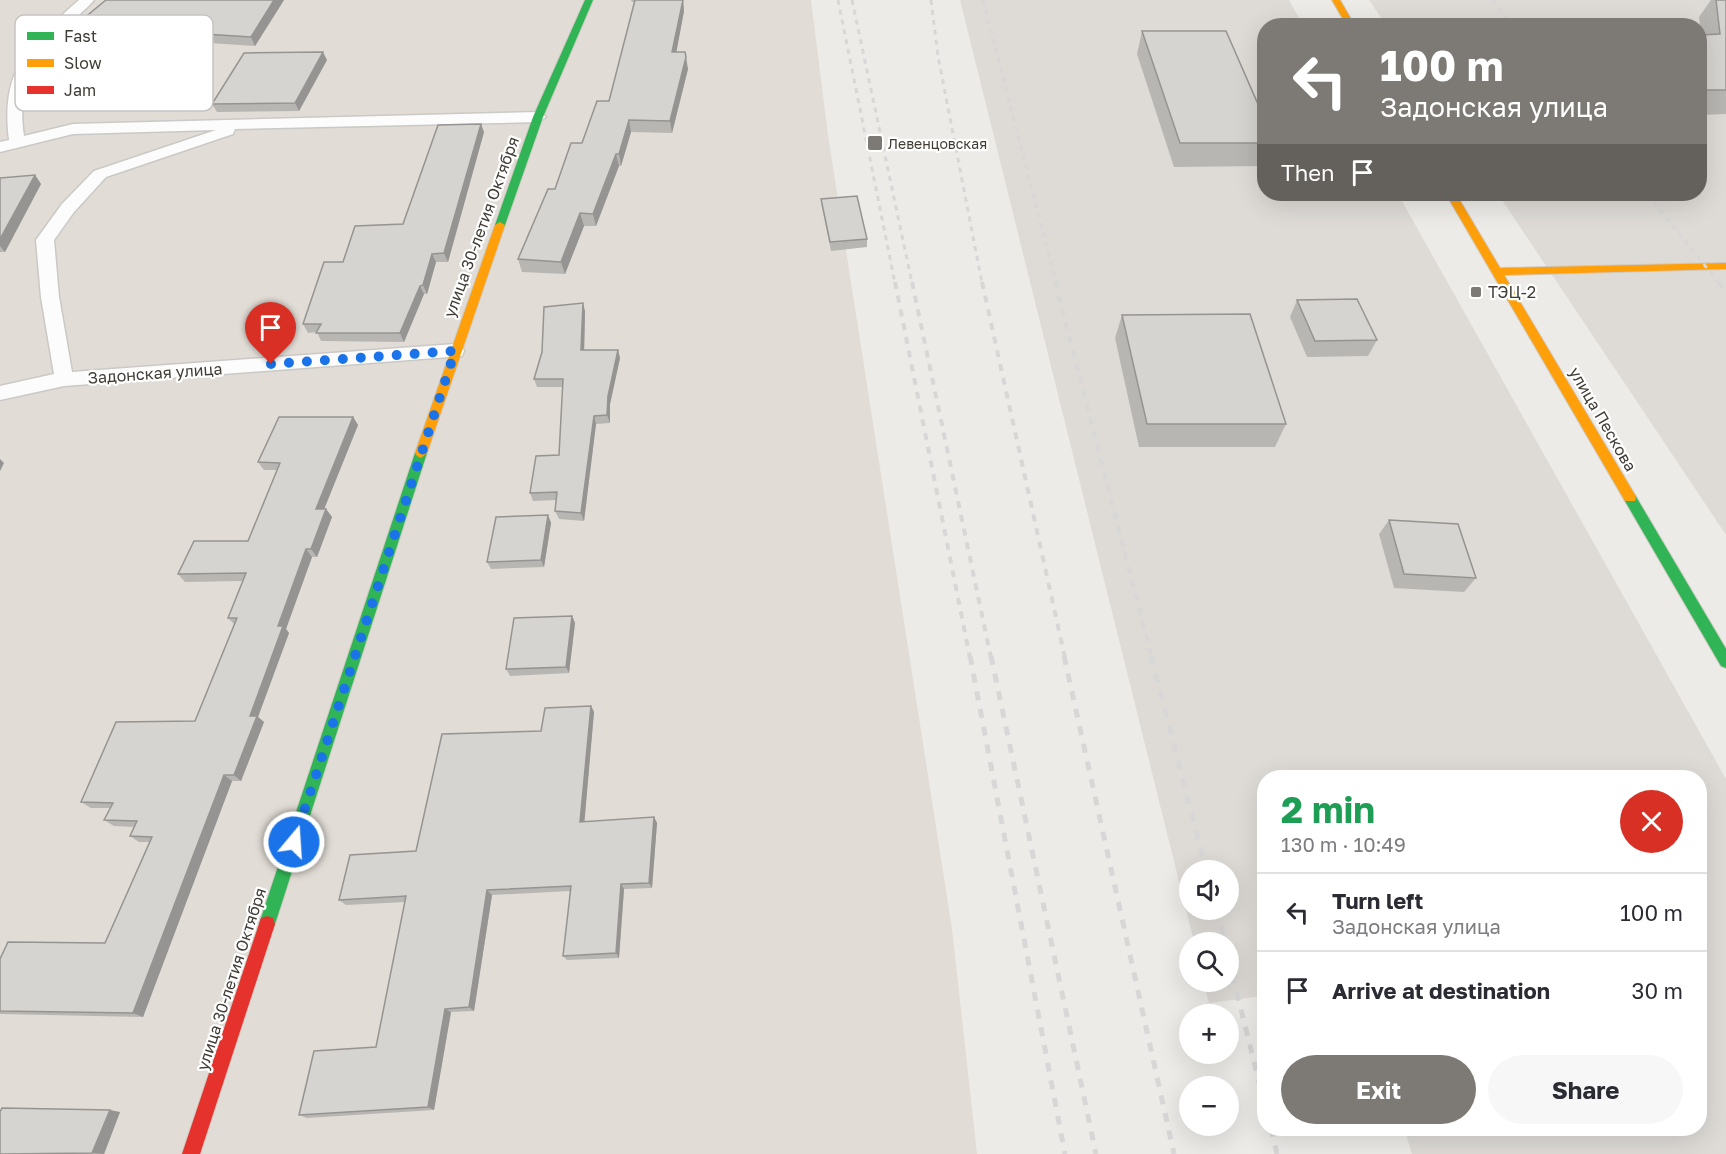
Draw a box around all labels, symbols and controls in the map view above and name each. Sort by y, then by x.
legend [15,15,213,111]
text: Fast [64,26,97,46]
text: 100 m [1380,40,1503,90]
icon: left [1281,42,1359,120]
text: Slow [64,53,102,73]
text: Jam [64,80,96,100]
text: Задонская улица [1380,91,1608,123]
street label: улица 30-летия Октября [439,134,523,320]
marker: Левенцовская [866,134,884,152]
place label: Левенцовская [888,135,987,152]
icon: arrive [1346,156,1379,189]
text: Then [1281,159,1334,186]
place label: ТЭЦ-2 [1488,282,1536,302]
marker: ТЭЦ-2 [1469,285,1483,299]
pin [245,302,296,364]
icon: arrive [254,311,287,344]
street label: Задонская улица [87,358,223,388]
street label: улица Пескова [1565,363,1641,475]
text: 2 min [1281,788,1375,831]
button: close [1620,790,1683,853]
position arrow [262,810,326,874]
text: 130 m · 10:49 [1281,832,1406,856]
map controls [1179,860,1239,1136]
button: sound [1179,860,1239,920]
street label: улица 30-летия Октября [192,885,270,1073]
text: Turn left [1332,887,1423,914]
icon: left [1281,896,1314,929]
text: 100 m [1620,899,1683,926]
text: Задонская улица [1332,914,1501,938]
button: search [1179,932,1239,992]
icon: arrive [1281,974,1314,1007]
text: Arrive at destination [1332,977,1550,1004]
text: 30 m [1632,977,1683,1004]
button: + [1179,1004,1239,1064]
button: Exit [1281,1055,1476,1124]
button: Share [1488,1055,1683,1124]
button: − [1179,1076,1239,1136]

